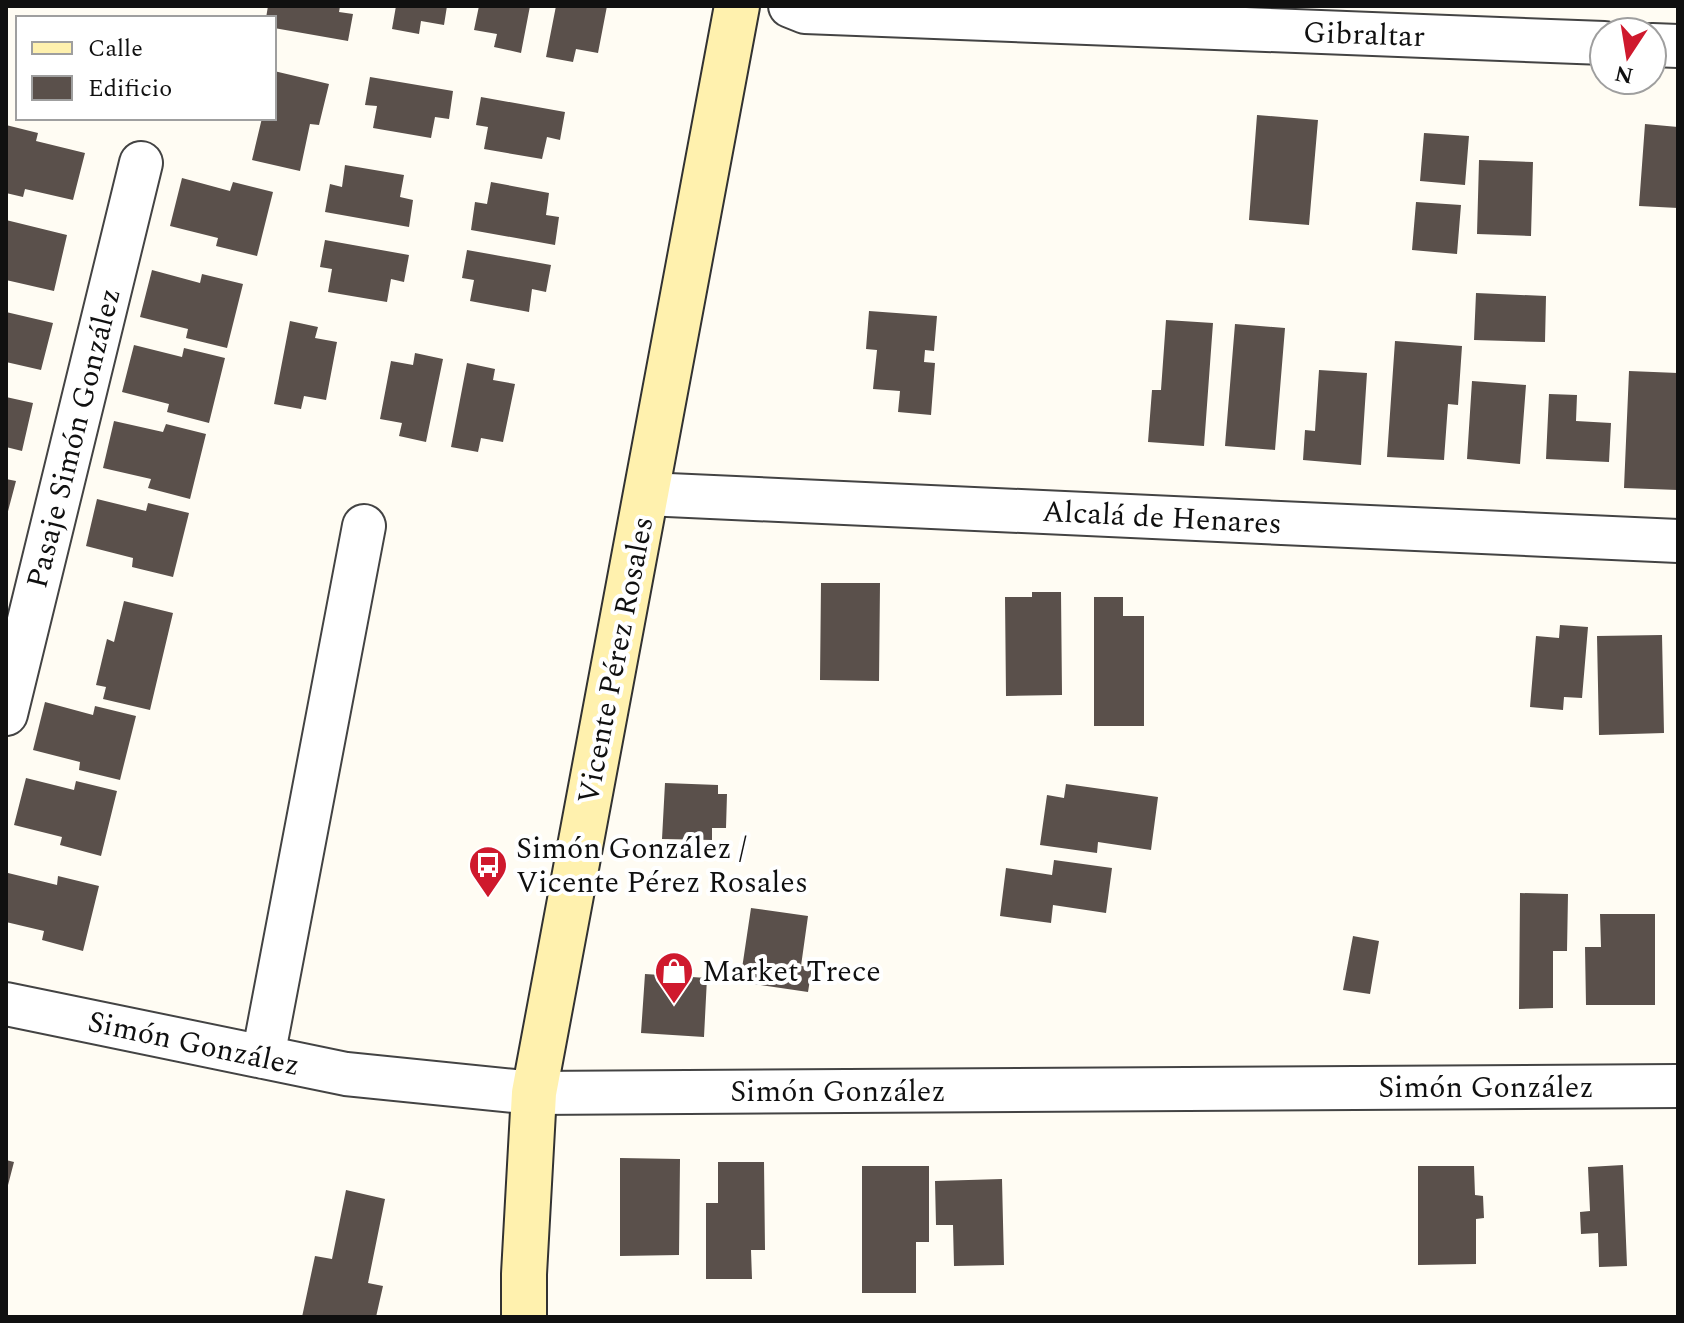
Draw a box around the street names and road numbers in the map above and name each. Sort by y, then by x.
street label: Gibraltar [1302,10,1426,60]
street label: Pasaje Simón González [14,283,134,593]
street label: Alcalá de Henares [1041,489,1283,547]
street label: Vicente Pérez Rosales [566,513,666,808]
street label: Simón González [84,999,304,1089]
street label: Simón González [1378,1065,1594,1111]
street label: Simón González [730,1069,946,1115]

